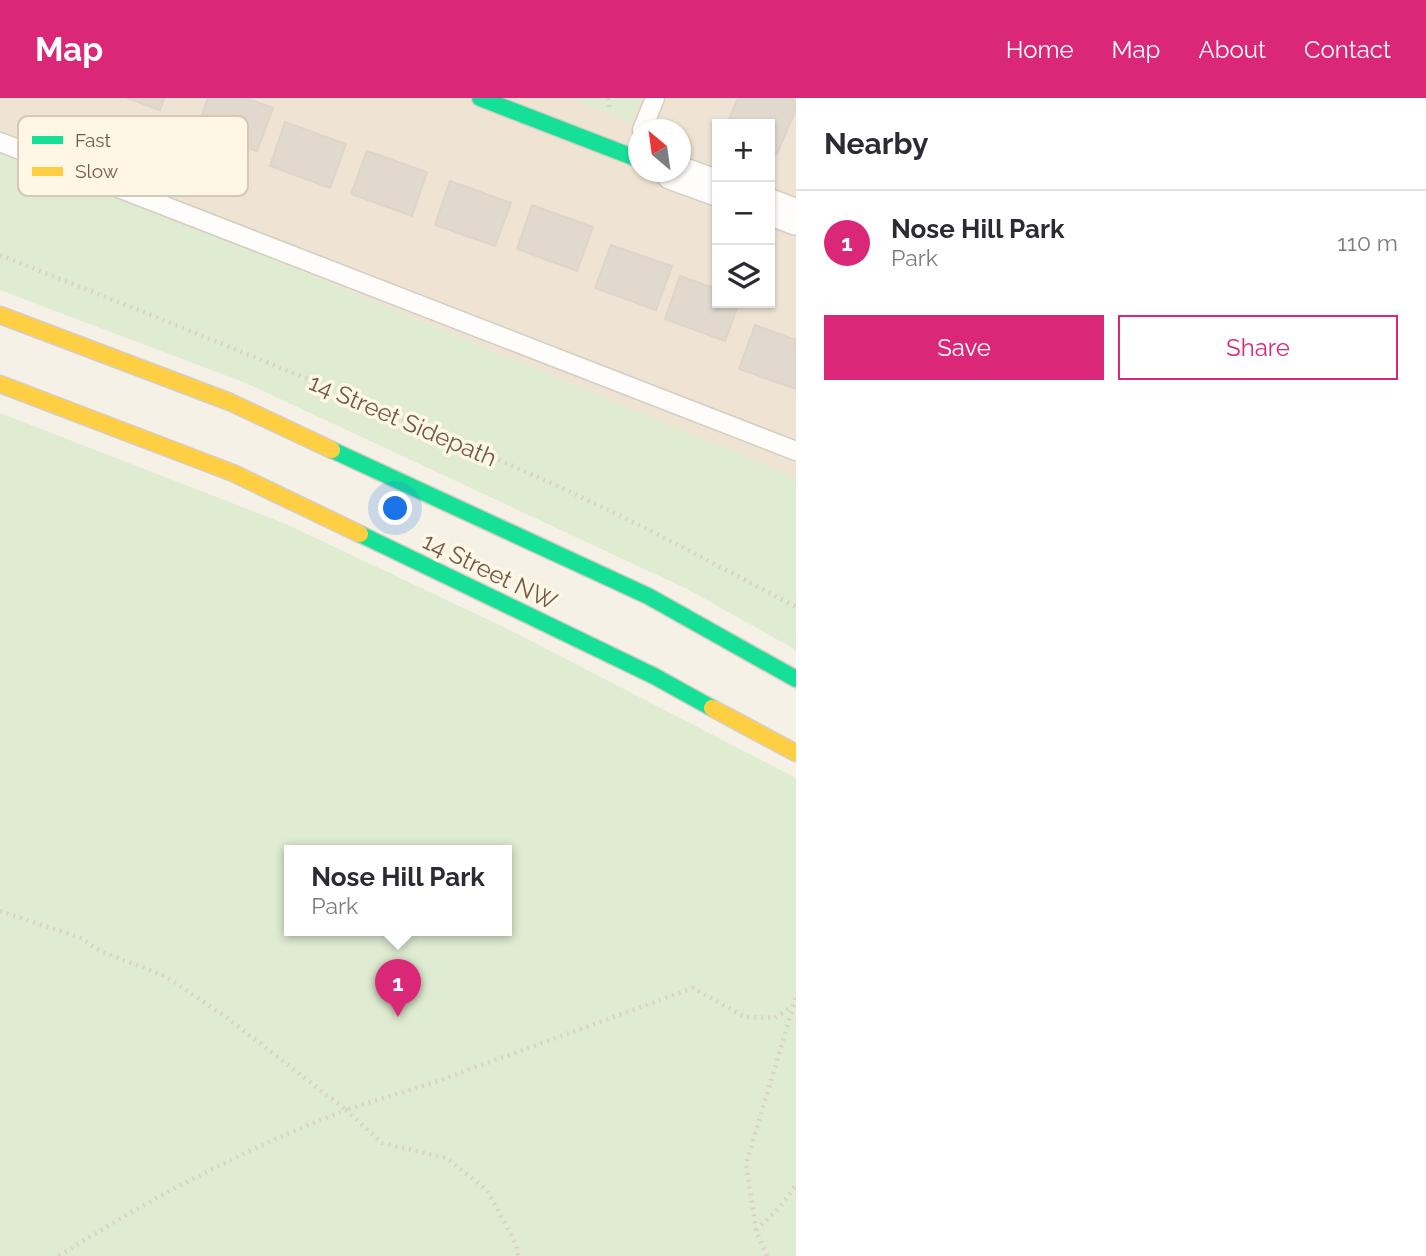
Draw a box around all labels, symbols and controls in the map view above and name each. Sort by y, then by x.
text: Map [35,30,103,69]
text: Home [1006,35,1074,64]
text: Map [1112,35,1160,64]
text: About [1198,35,1266,64]
text: Contact [1304,35,1391,64]
legend [18,116,248,196]
north arrow [628,119,691,182]
map controls [712,119,775,308]
button: + [712,119,775,182]
text: Nearby [824,126,928,161]
text: Fast [75,129,111,151]
text: Slow [75,160,119,182]
button: − [712,182,775,245]
text: Nose Hill Park [891,214,1065,244]
text: 1 [841,229,853,256]
text: 110 m [1337,229,1398,256]
text: Park [891,244,938,271]
button: layers [712,245,775,308]
button: Save [824,315,1104,380]
button: Share [1118,315,1398,380]
street label: 14 Street Sidepath [305,367,501,473]
your location [378,491,412,525]
street label: 14 Street NW [418,526,562,616]
popup [284,845,512,936]
text: Nose Hill Park [311,862,485,892]
text: Park [311,892,358,919]
pin: 1 [375,959,421,1017]

